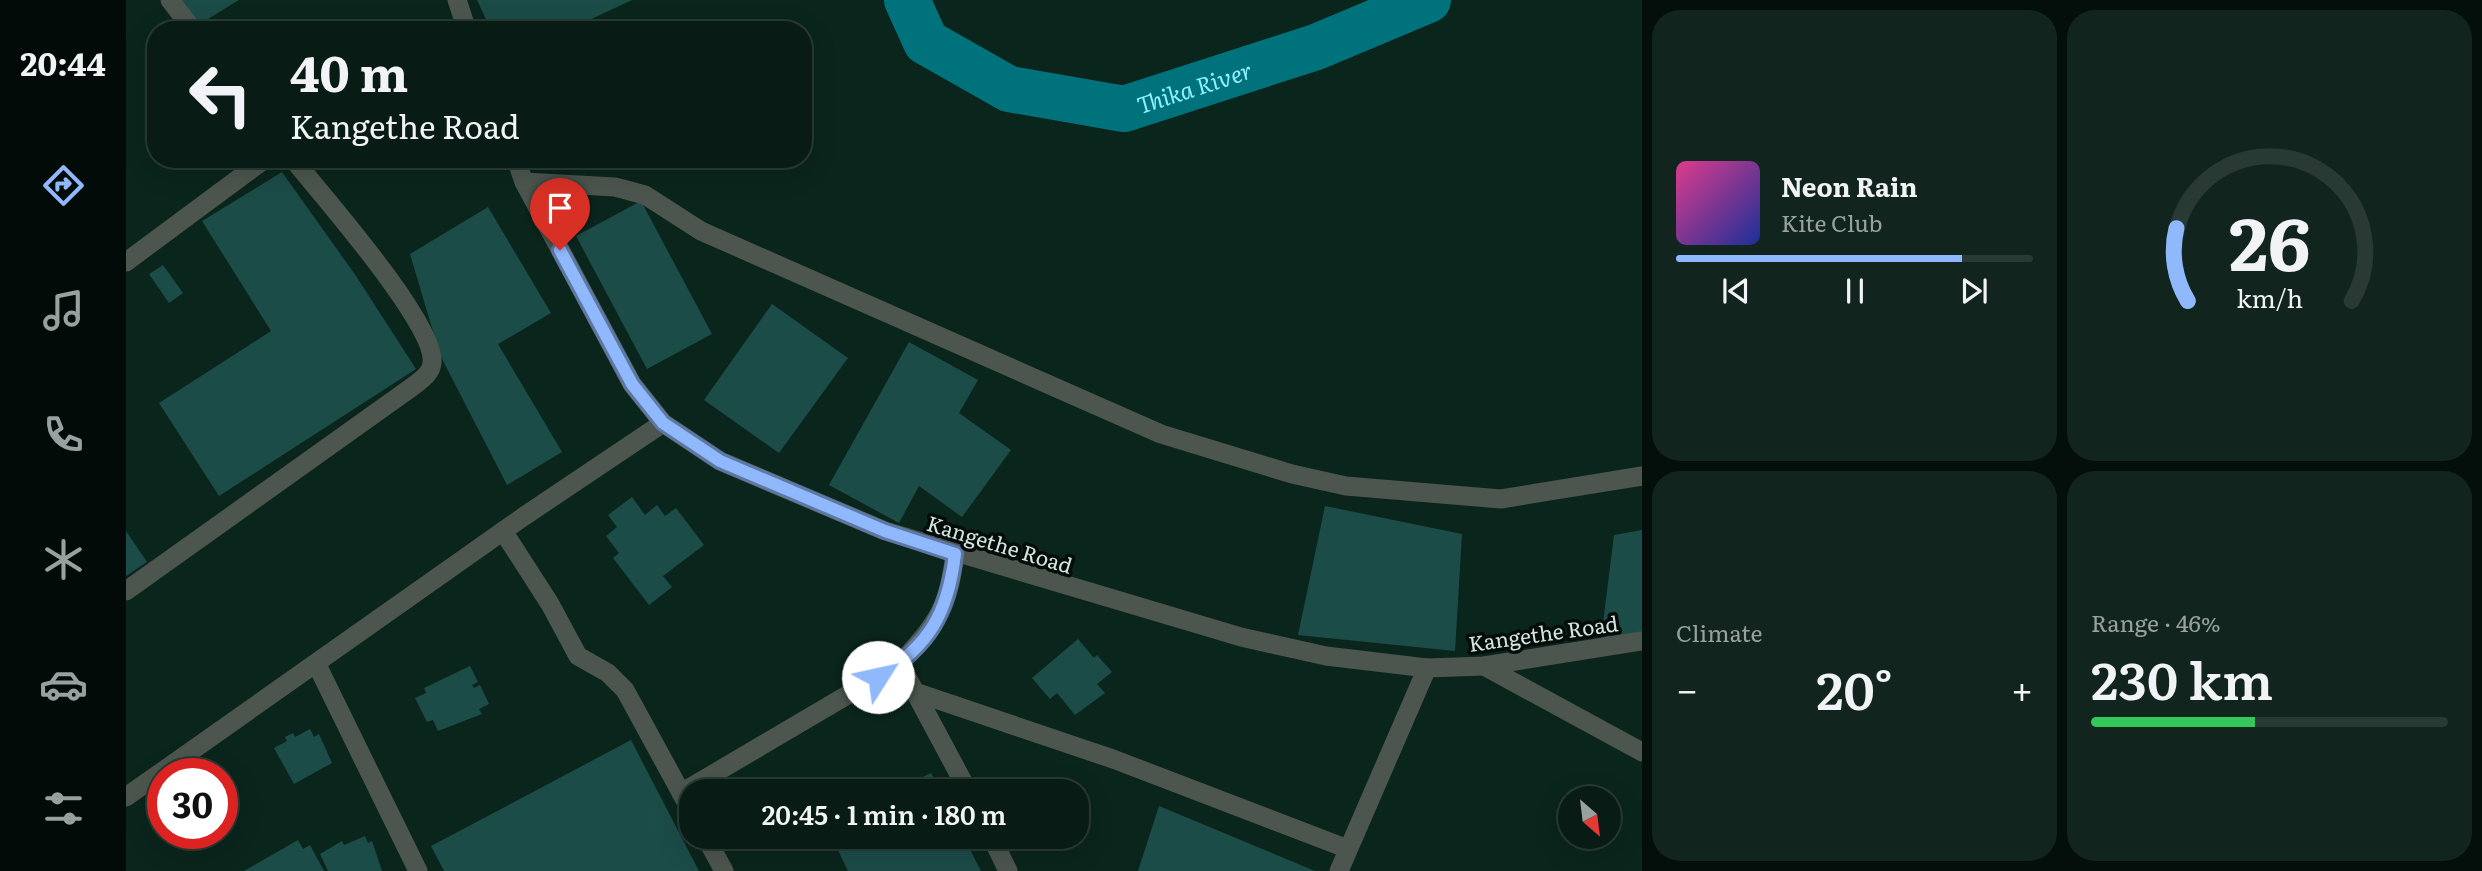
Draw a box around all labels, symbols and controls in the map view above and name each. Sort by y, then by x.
text: 40 m [290,34,408,107]
text: 20:44 [20,38,106,86]
icon: left [175,49,266,140]
water label: Thika River [1132,52,1256,121]
text: Kangethe Road [290,101,520,149]
icon: directions [39,161,88,210]
text: Neon Rain [1781,166,1918,205]
pin [530,178,590,250]
text: 26 [2229,186,2310,294]
icon: arrive [541,189,579,227]
text: Kite Club [1781,205,1882,239]
icon: previous [1717,272,1755,310]
icon: pause [1836,272,1874,310]
icon: next [1955,272,1993,310]
text: km/h [2236,279,2303,316]
icon: music [39,286,88,335]
icon: phone [39,410,88,459]
street label: Kangethe Road [923,506,1077,580]
icon: climate [39,535,88,584]
text: Range · 46% [2091,605,2221,639]
street label: Kangethe Road [1466,606,1620,658]
text: Climate [1676,615,1762,649]
text: 230 km [2091,639,2273,716]
position arrow [841,640,915,714]
text: 20° [1816,649,1893,726]
text: − [1676,659,1698,716]
text: + [2011,659,2033,716]
icon: car [39,660,88,709]
speed limit sign: 30 [147,758,238,849]
icon: filters [39,784,88,833]
north arrow [1558,786,1620,849]
map controls [1558,786,1621,849]
text: 20:45 · 1 min · 180 m [762,794,1006,833]

